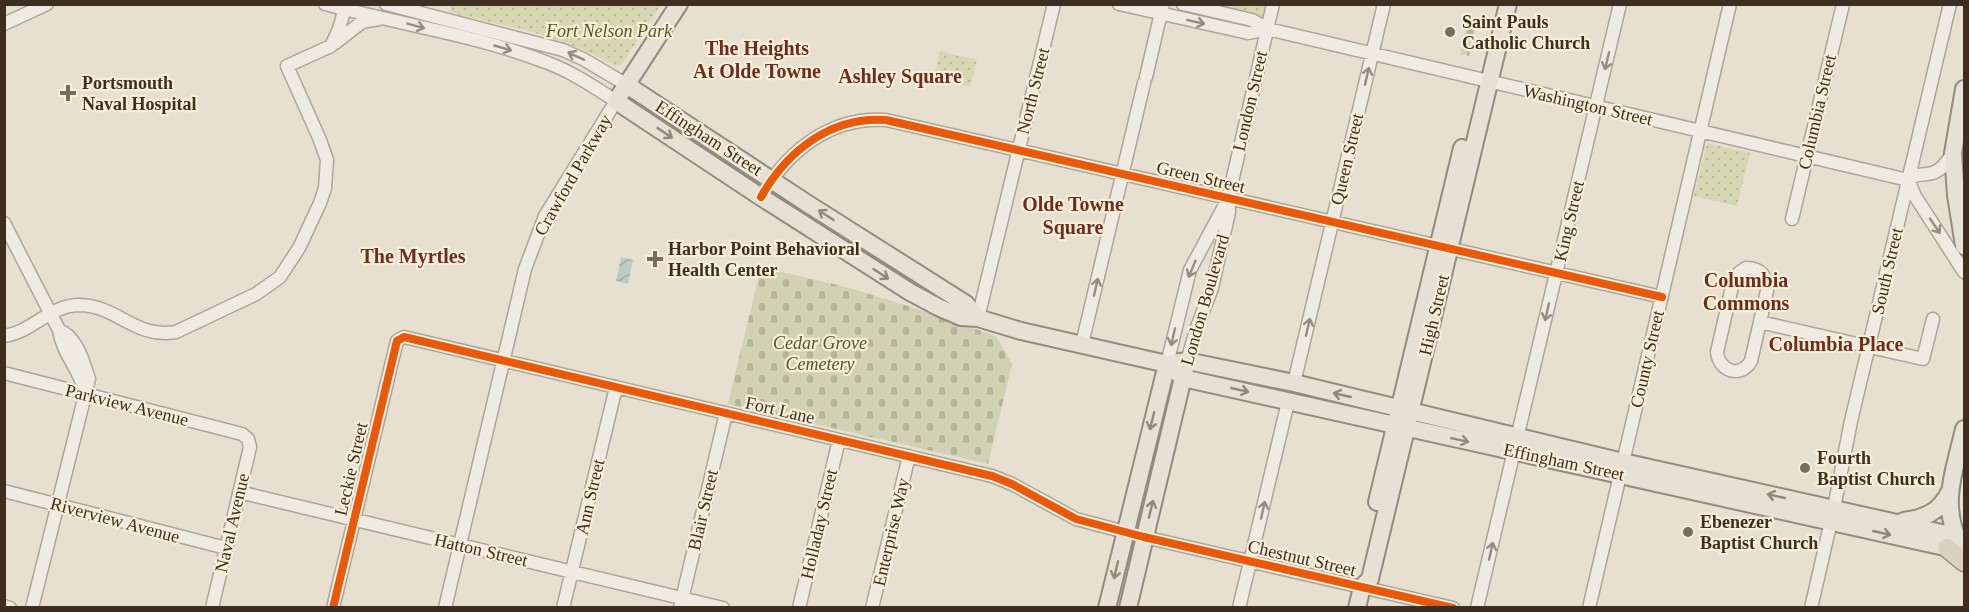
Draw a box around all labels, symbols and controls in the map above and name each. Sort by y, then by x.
place label: Saint Pauls Catholic Church [1462,12,1590,53]
one-way arrow [1187,16,1206,28]
one-way arrow [406,21,425,32]
park label: Fort Nelson Park [545,21,673,41]
marker: Saint Pauls Catholic Church [1443,25,1457,39]
district label: The Heights At Olde Towne [693,37,821,82]
one-way arrow [493,43,512,54]
street label: North Street [1013,46,1053,136]
one-way arrow [567,49,585,61]
street label: London Street [1229,49,1271,153]
one-way arrow [1600,52,1612,71]
street label: Columbia Street [1794,53,1840,171]
district label: Ashley Square [838,65,962,88]
one-way arrow [1362,66,1374,85]
place label: Portsmouth Naval Hospital [82,73,197,114]
street label: Washington Street [1521,80,1655,130]
marker: Portsmouth Naval Hospital [59,84,77,102]
street label: Effingham Street [652,96,766,180]
street label: Crawford Parkway [530,111,616,239]
street label: Queen Street [1327,111,1367,207]
one-way arrow [656,127,673,139]
street label: Green Street [1155,157,1247,197]
street label: King Street [1550,179,1588,263]
district label: Olde Towne Square [1022,193,1124,239]
one-way arrow [818,209,834,221]
one-way arrow [1929,218,1942,235]
street label: South Street [1867,226,1907,316]
street label: London Boulevard [1177,232,1233,368]
place label: Harbor Point Behavioral Health Center [668,239,860,280]
district label: The Myrtles [361,245,466,268]
marker: Harbor Point Behavioral Health Center [646,250,664,268]
one-way arrow [1186,259,1197,278]
one-way arrow [872,268,889,280]
district label: Columbia Commons [1703,269,1790,314]
street label: High Street [1415,273,1453,357]
one-way arrow [1090,278,1102,297]
one-way arrow [1541,303,1553,322]
street label: County Street [1626,308,1668,410]
one-way arrow [1302,317,1314,336]
one-way arrow [1166,328,1178,347]
park label: Cedar Grove Cemetery [773,333,867,374]
district label: Columbia Place [1769,333,1904,355]
street label: Parkview Avenue [63,380,191,430]
one-way arrow [1230,385,1249,397]
one-way arrow [1333,388,1352,400]
street label: Fort Lane [743,392,817,428]
one-way arrow [1146,411,1157,430]
street label: Leckie Street [331,420,371,518]
one-way arrow [1451,434,1470,446]
street label: Effingham Street [1502,439,1626,485]
place label: Fourth Baptist Church [1817,448,1935,489]
street label: Ann Street [572,457,608,537]
marker: Fourth Baptist Church [1798,461,1812,475]
street label: Holladay Street [797,467,841,581]
street label: Blair Street [684,468,722,552]
street label: Naval Avenue [211,471,253,575]
street label: Enterprise Way [869,476,913,588]
one-way arrow [1767,489,1786,501]
street label: Riverview Avenue [48,493,182,547]
one-way arrow [1146,499,1158,518]
one-way arrow [1257,500,1269,519]
place label: Ebenezer Baptist Church [1700,512,1818,553]
marker: Ebenezer Baptist Church [1681,525,1695,539]
one-way arrow [1872,528,1891,540]
street label: Hatton Street [432,530,530,570]
street label: Chestnut Street [1246,536,1358,580]
one-way arrow [1485,541,1497,560]
one-way arrow [1109,560,1121,579]

